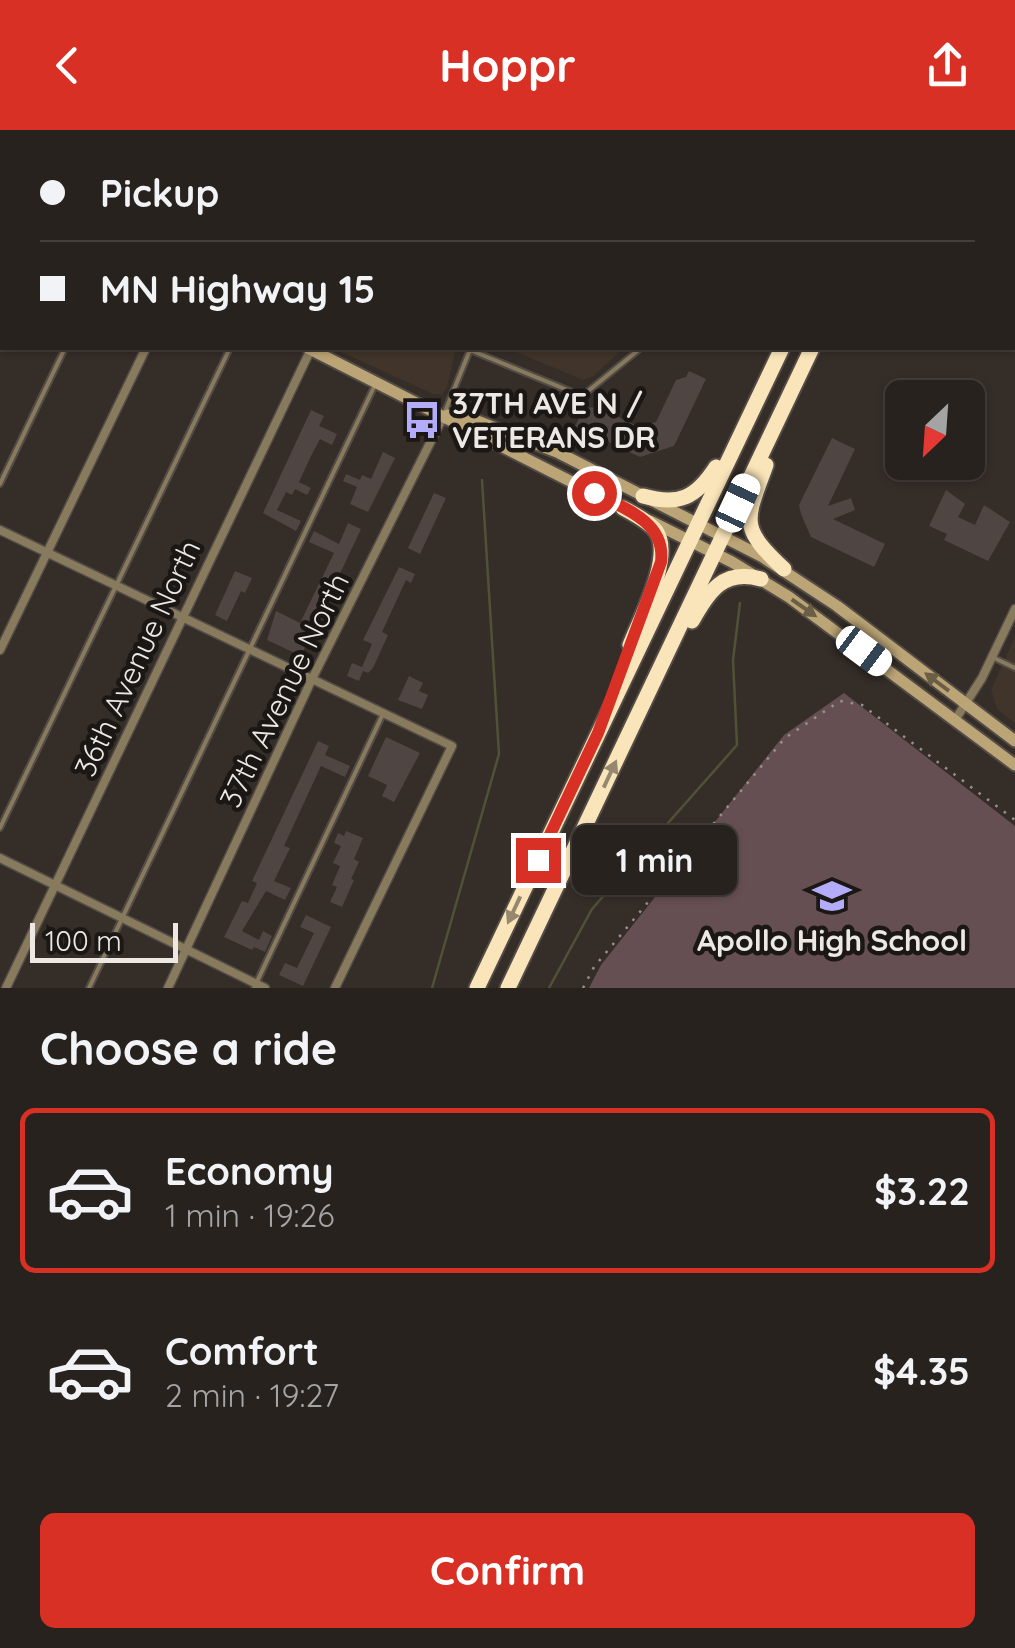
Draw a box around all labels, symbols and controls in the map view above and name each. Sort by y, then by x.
text: Hoppr [439,37,576,93]
icon: back [40,38,95,93]
icon: share [920,38,975,93]
text: Pickup [100,169,219,217]
text: MN Highway 15 [100,265,375,313]
north arrow [885,380,985,480]
map controls [885,380,985,480]
place label: 37TH AVE N / VETERANS DR [452,384,656,456]
bus stop icon: 37TH AVE N / VETERANS DR [401,399,443,441]
car [712,469,764,537]
route start [572,471,617,516]
street label: 36th Avenue North [66,534,208,782]
street label: 37th Avenue North [211,567,357,813]
one-way arrow [791,598,817,617]
car [831,621,897,681]
one-way arrow [924,673,950,693]
one-way arrow [601,759,618,788]
callout: 1 min [573,825,738,895]
route end [516,838,561,883]
text: 1 min [616,840,693,880]
school or university icon: Apollo High School [811,875,853,917]
one-way arrow [506,896,523,925]
scale bar [30,918,178,963]
place label: Apollo High School [697,921,967,959]
text: 100 m [45,923,122,958]
text: Choose a ride [40,1020,337,1076]
icon: car [45,1146,135,1236]
text: Economy [165,1147,334,1195]
text: $3.22 [874,1167,970,1215]
text: 1 min · 19:26 [165,1195,334,1235]
icon: car [45,1326,135,1416]
text: Comfort [165,1327,319,1375]
text: $4.35 [873,1347,970,1395]
text: 2 min · 19:27 [165,1375,339,1415]
button: Confirm [40,1513,975,1628]

